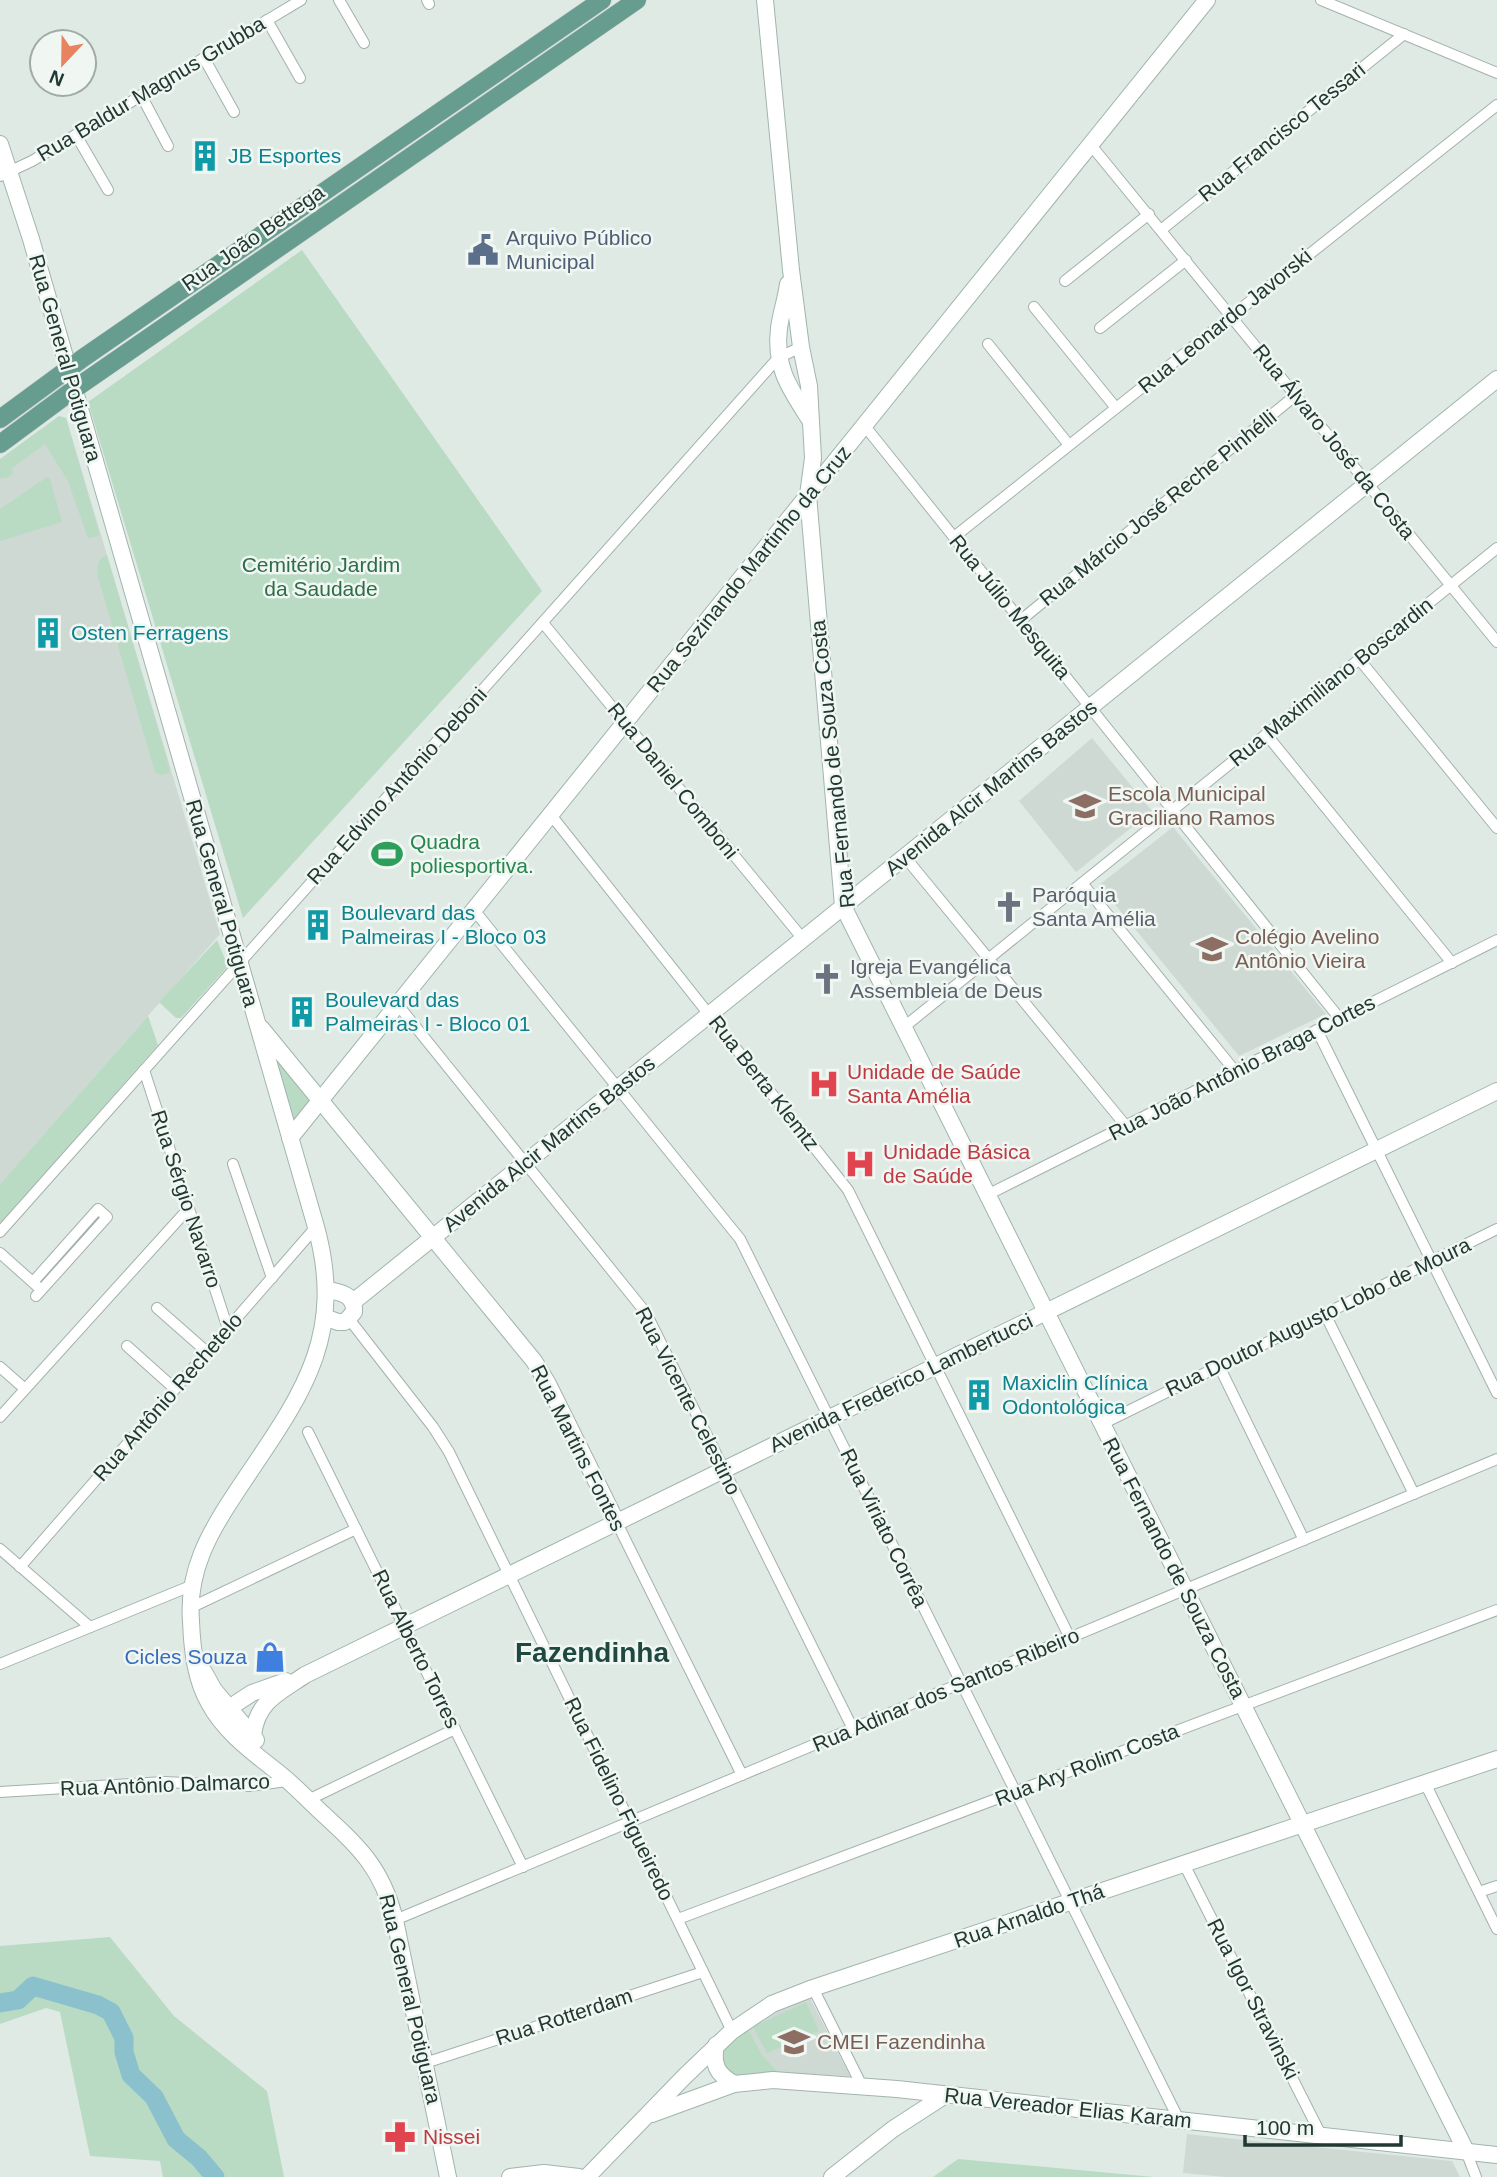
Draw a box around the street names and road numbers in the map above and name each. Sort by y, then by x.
street label: Rua Baldur Magnus Grubba [33,11,269,166]
street label: Rua Francisco Tessari [1194,57,1369,206]
street label: Rua João Bettega [177,180,328,295]
street label: Rua Leonardo Javorski [1134,244,1316,398]
street label: Rua General Potiguara [25,251,106,465]
street label: Rua Álvaro José da Costa [1249,340,1420,544]
street label: Rua Márcio José Reche Pinhélli [1035,405,1281,610]
street label: Rua Sezinando Martinho da Cruz [642,441,855,697]
street label: Rua Júlio Mesquita [945,530,1076,684]
street label: Rua Maximiliano Boscardin [1225,593,1437,771]
street label: Rua Fernando de Souza Costa [806,619,859,909]
street label: Rua Edvino Antônio Deboni [302,683,491,889]
street label: Avenida Alcir Martins Bastos [880,695,1101,880]
street label: Rua Daniel Comboni [603,698,743,863]
street label: Rua General Potiguara [182,796,263,1010]
street label: Rua João Antônio Braga Cortes [1105,990,1379,1145]
street label: Rua Berta Klemtz [705,1011,824,1155]
street label: Avenida Alcir Martins Bastos [438,1051,659,1236]
street label: Rua Sérgio Navarro [147,1107,226,1291]
street label: Rua Doutor Augusto Lobo de Moura [1162,1232,1474,1401]
street label: Rua Vicente Celestino [631,1303,746,1498]
street label: Rua Antônio Rechetelo [88,1308,247,1485]
street label: Avenida Frederico Lambertucci [765,1309,1036,1457]
street label: Rua Martins Fontes [527,1361,630,1535]
street label: Rua Fernando de Souza Costa [1098,1434,1251,1702]
street label: Rua Viriato Corrêa [836,1445,933,1611]
street label: Rua Alberto Torres [368,1566,465,1732]
street label: Rua Adinar dos Santos Ribeiro [809,1623,1082,1756]
street label: Rua Fidelino Figueiredo [560,1694,679,1904]
street label: Rua Ary Rolim Costa [992,1719,1182,1810]
street label: Rua Antônio Dalmarco [60,1769,270,1800]
street label: Rua Arnaldo Thá [951,1879,1107,1952]
street label: Rua General Potiguara [375,1892,446,2106]
street label: Rua Igor Stravinski [1203,1915,1304,2083]
street label: Rua Rotterdam [493,1984,635,2049]
street label: Rua Vereador Elias Karam [943,2083,1193,2132]

